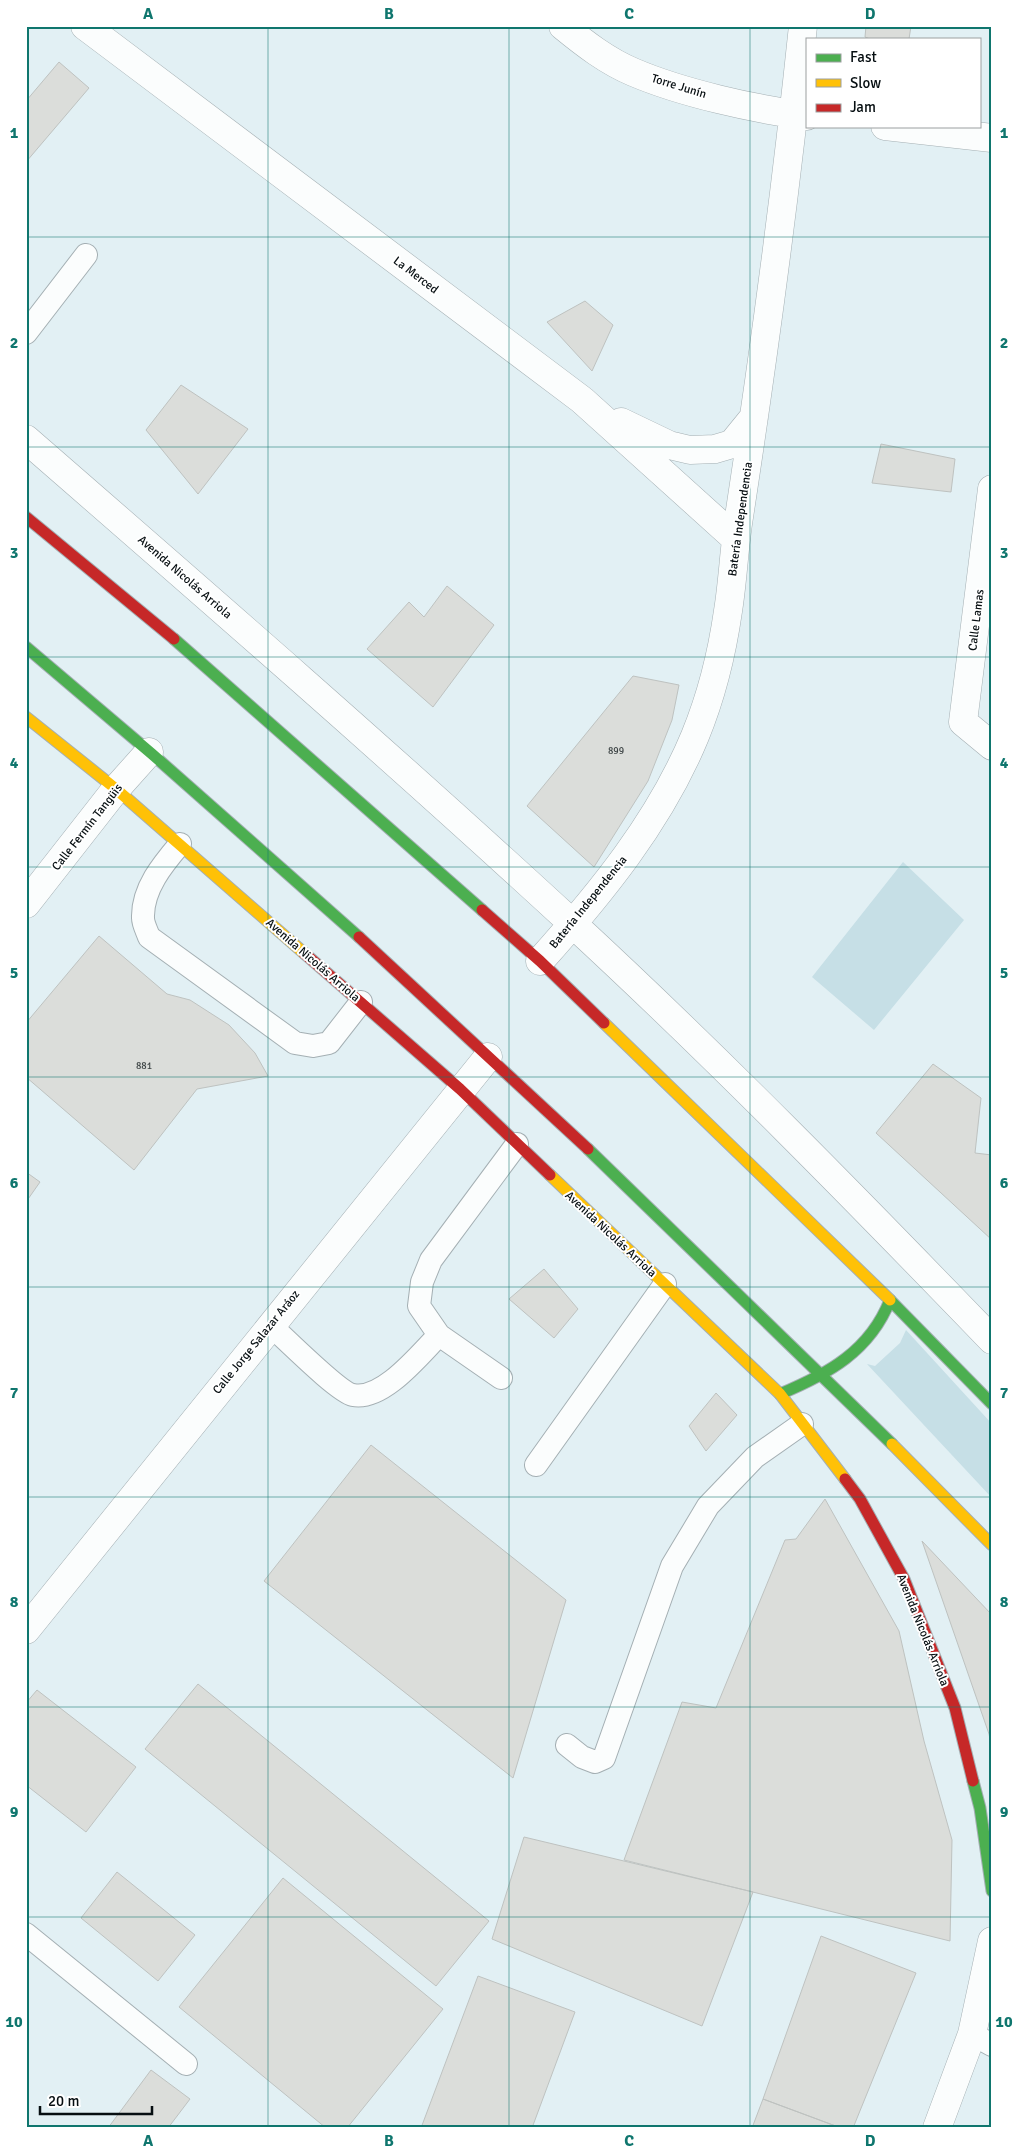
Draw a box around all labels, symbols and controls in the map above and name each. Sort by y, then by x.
text: A [143,4,154,24]
text: B [384,4,394,24]
text: C [624,4,634,24]
text: D [865,4,876,24]
legend [806,38,980,128]
text: Fast [850,48,877,66]
street label: Torre Junín [650,71,708,102]
text: Slow [850,74,881,92]
text: Jam [850,98,876,116]
text: 1 [10,123,19,143]
text: 1 [1000,123,1009,143]
street label: La Merced [390,254,441,297]
text: 2 [10,333,18,353]
text: 2 [1000,333,1008,353]
street label: Batería Independencia [725,461,756,577]
street label: Avenida Nicolás Arriola [135,532,235,622]
text: 3 [10,543,18,563]
text: 3 [1000,543,1008,563]
street label: Calle Lamas [965,588,988,652]
house number: 899 [608,745,624,757]
text: 4 [10,753,19,773]
text: 4 [1000,753,1009,773]
street label: Calle Fermín Tangüis [49,781,126,874]
street label: Batería Independencia [546,853,630,952]
street label: Avenida Nicolás Arriola [263,915,363,1005]
text: 5 [10,963,18,983]
text: 5 [1000,963,1008,983]
house number: 881 [136,1060,152,1072]
text: 6 [10,1173,19,1193]
text: 6 [1000,1173,1009,1193]
street label: Avenida Nicolás Arriola [562,1188,660,1281]
street label: Calle Jorge Salazar Aráoz [210,1287,303,1397]
text: 7 [10,1383,19,1403]
text: 7 [1000,1383,1009,1403]
street label: Avenida Nicolás Arriola [893,1572,952,1688]
text: 8 [10,1592,19,1612]
text: 8 [1000,1592,1009,1612]
text: 9 [10,1802,19,1822]
text: 9 [1000,1802,1009,1822]
text: 10 [5,2012,23,2032]
text: 10 [995,2012,1013,2032]
scale bar [40,2084,152,2116]
text: 20 m [48,2092,79,2110]
text: A [143,2131,154,2151]
text: B [384,2131,394,2151]
text: C [624,2131,634,2151]
text: D [865,2131,876,2151]

